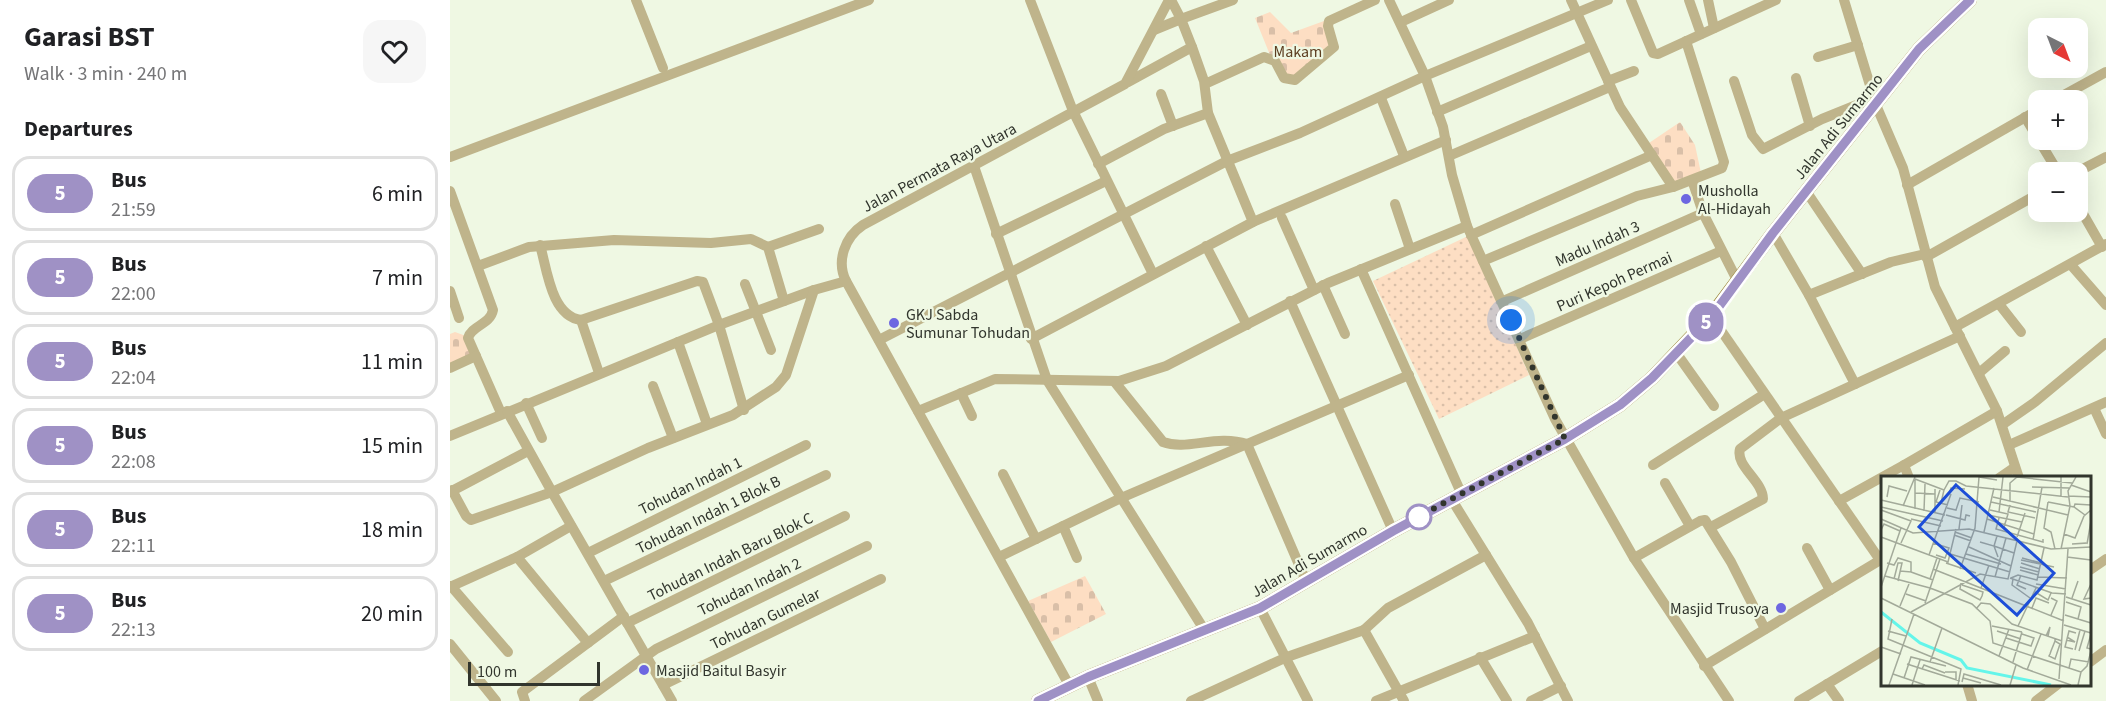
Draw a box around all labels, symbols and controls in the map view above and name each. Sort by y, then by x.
text: Garasi BST [24,17,154,57]
north arrow [2028,18,2088,78]
map controls [2028,18,2088,222]
button: heart [363,20,426,83]
park label: Makam [1274,41,1322,63]
text: Walk · 3 min · 240 m [24,60,187,88]
street label: Jalan Adi Sumarmo [1789,69,1888,184]
button: + [2028,90,2088,150]
text: Departures [24,113,133,145]
street label: Jalan Permata Raya Utara [859,118,1020,218]
button: − [2028,162,2088,222]
text: Bus [111,164,147,196]
text: 5 [54,178,66,208]
text: 6 min [372,178,423,210]
place label: Musholla Al-Hidayah [1698,180,1771,220]
marker: Musholla Al-Hidayah [1679,192,1693,206]
text: 21:59 [111,196,156,224]
street label: Madu Indah 3 [1552,215,1643,272]
street label: Puri Kepoh Permai [1553,247,1676,317]
text: Bus [111,248,147,280]
text: 5 [54,262,66,292]
text: 7 min [372,262,423,294]
text: 22:00 [111,280,156,308]
line badge: 5 [1686,302,1726,342]
place label: GKJ Sabda Sumunar Tohudan [906,304,1030,344]
your location [1496,305,1526,335]
text: 5 [1700,307,1712,337]
marker: GKJ Sabda Sumunar Tohudan [887,316,901,330]
text: Bus [111,332,147,364]
text: 5 [54,346,66,376]
text: 11 min [361,346,423,378]
text: 22:04 [111,364,156,392]
text: Bus [111,416,147,448]
text: 5 [54,430,66,460]
text: 15 min [361,430,423,462]
text: 22:08 [111,448,156,476]
street label: Tohudan Indah 1 [635,451,746,520]
street label: Tohudan Indah 1 Blok B [633,470,784,559]
inset map [1881,476,2091,686]
text: Bus [111,500,147,532]
unlabelled marker [1406,504,1432,530]
street label: Tohudan Indah Baru Blok C [644,507,817,607]
text: 5 [54,514,66,544]
text: 18 min [361,514,423,546]
street label: Jalan Adi Sumarmo [1247,519,1372,603]
text: 22:11 [111,532,156,560]
street label: Tohudan Indah 2 [694,552,805,621]
street label: Tohudan Gumelar [707,583,825,655]
text: Bus [111,584,147,616]
text: 5 [54,598,66,628]
text: 20 min [361,598,423,630]
place label: Masjid Trusoya [1670,598,1769,620]
marker: Masjid Trusoya [1774,601,1788,615]
text: 22:13 [111,616,156,644]
scale bar [468,659,600,686]
place label: Masjid Baitul Basyir [656,660,787,682]
text: 100 m [477,661,517,683]
marker: Masjid Baitul Basyir [637,663,651,677]

